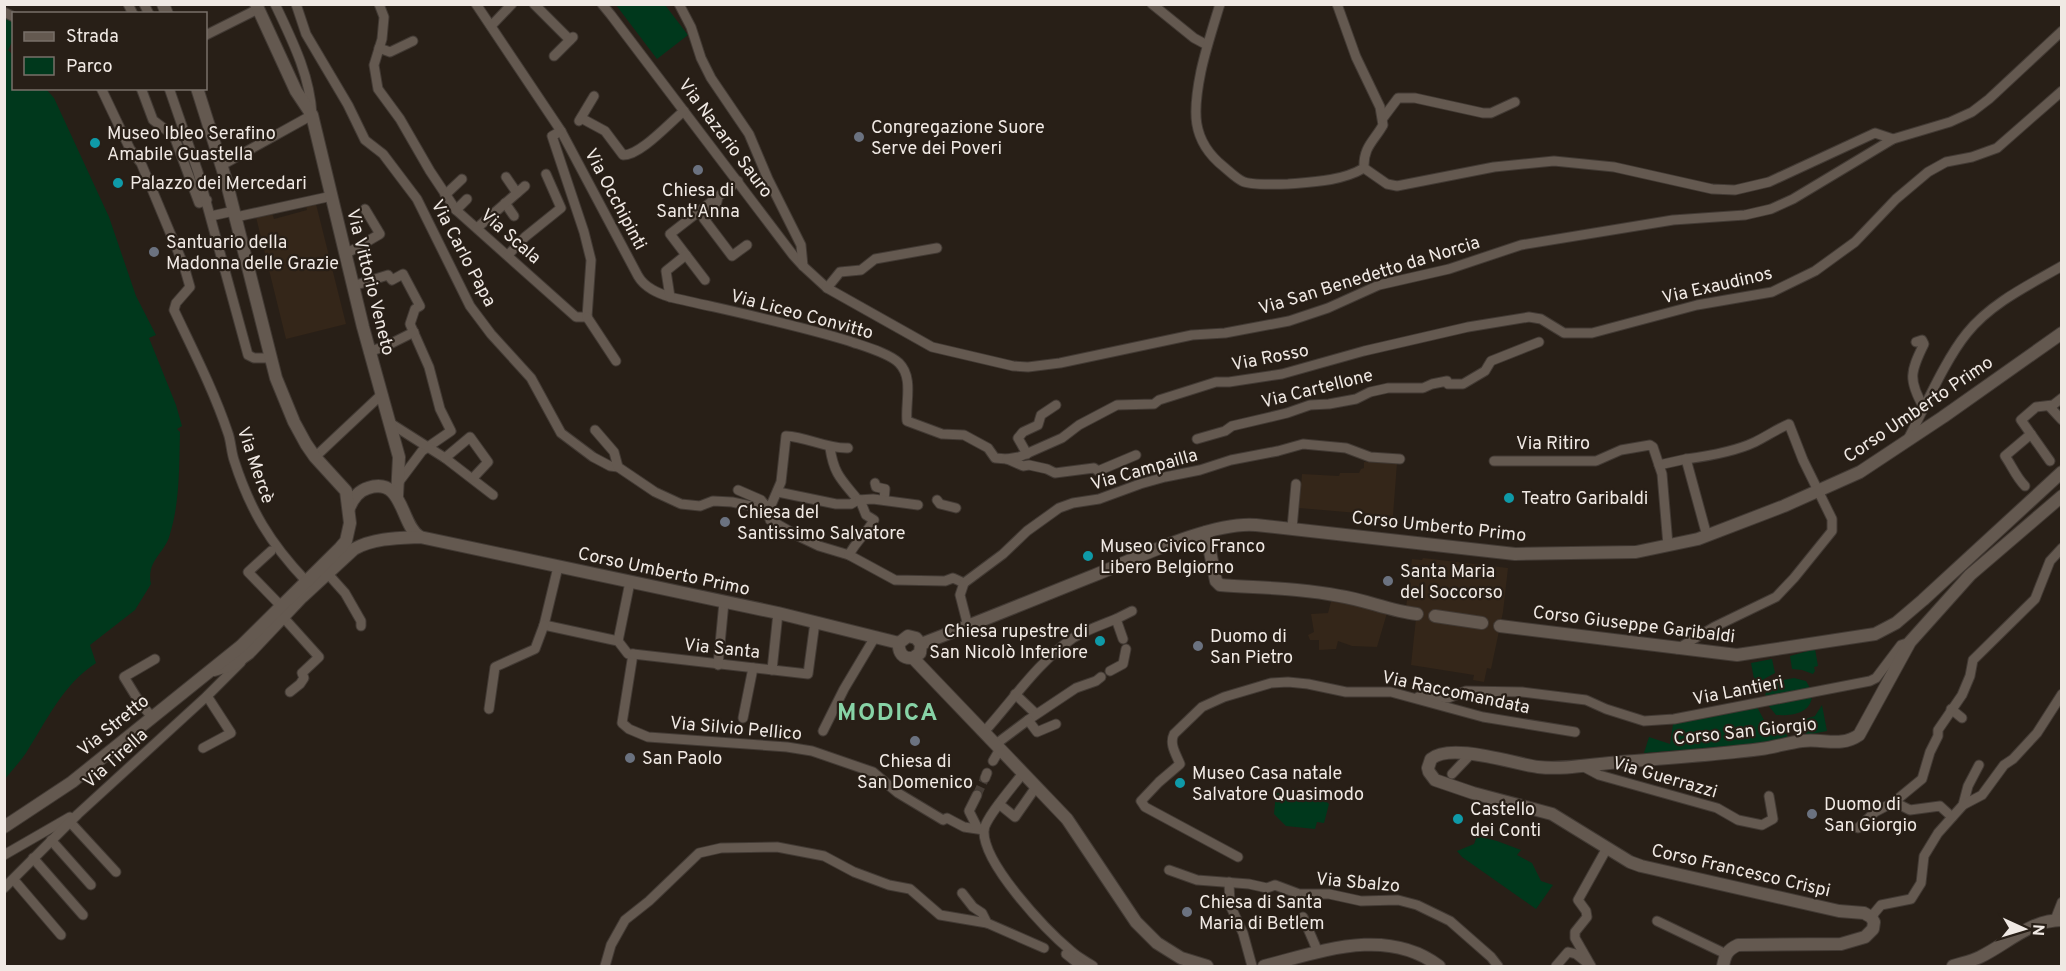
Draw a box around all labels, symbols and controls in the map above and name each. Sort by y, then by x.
legend [12,12,207,90]
text: Strada [66,26,119,49]
text: Parco [66,56,112,79]
street label: Via Nazario Sauro [672,75,777,203]
place label: Congregazione Suore Serve dei Poveri [871,117,1045,161]
place label: Museo Ibleo Serafino Amabile Guastella [107,123,276,167]
marker: Congregazione Suore Serve dei Poveri [852,130,866,144]
marker: Museo Ibleo Serafino Amabile Guastella [88,136,102,150]
street label: Via Occhipinti [578,145,651,254]
marker: Chiesa di Sant'Anna [691,163,705,177]
place label: Palazzo dei Mercedari [130,173,307,196]
marker: Palazzo dei Mercedari [111,176,125,190]
place label: Chiesa di Sant'Anna [656,180,740,224]
street label: Via Carlo Papa [425,196,500,311]
street label: Via Scala [475,205,545,270]
street label: Via Vittorio Veneto [340,207,399,358]
place label: Santuario della Madonna delle Grazie [166,232,339,276]
street label: Via San Benedetto da Norcia [1256,232,1483,321]
marker: Santuario della Madonna delle Grazie [147,245,161,259]
street label: Via Exaudinos [1660,263,1775,310]
street label: Via Liceo Convitto [728,285,876,346]
street label: Via Rosso [1230,340,1311,377]
street label: Corso Umberto Primo [1840,352,1998,469]
street label: Via Cartellone [1259,364,1376,414]
street label: Via Mercè [231,424,278,507]
street label: Via Ritiro [1516,433,1590,456]
street label: Via Campailla [1088,444,1201,497]
place label: Teatro Garibaldi [1521,488,1648,511]
marker: Teatro Garibaldi [1502,491,1516,505]
place label: Chiesa del Santissimo Salvatore [737,502,905,546]
street label: Corso Umberto Primo [1350,507,1527,548]
marker: Chiesa del Santissimo Salvatore [718,515,732,529]
place label: Museo Civico Franco Libero Belgiorno [1100,536,1265,580]
street label: Corso Umberto Primo [575,543,752,602]
marker: Museo Civico Franco Libero Belgiorno [1081,549,1095,563]
place label: Santa Maria del Soccorso [1400,561,1503,605]
marker: Santa Maria del Soccorso [1381,574,1395,588]
street label: Corso Giuseppe Garibaldi [1531,602,1736,649]
place label: Chiesa rupestre di San Nicolò Inferiore [929,621,1088,665]
place label: Duomo di San Pietro [1210,626,1293,670]
street label: Via Santa [683,634,761,665]
marker: Chiesa rupestre di San Nicolò Inferiore [1093,634,1107,648]
marker: Duomo di San Pietro [1191,639,1205,653]
street label: Via Raccomandata [1380,667,1532,720]
street label: Via Lantieri [1691,671,1786,712]
street label: Via Stretto [73,690,155,762]
district label: MODICA [837,699,939,729]
street label: Via Silvio Pellico [669,712,803,747]
street label: Corso San Giorgio [1672,714,1818,751]
street label: Via Tirella [79,724,153,794]
marker: Chiesa di San Domenico [908,734,922,748]
place label: San Paolo [642,748,722,771]
marker: San Paolo [623,751,637,765]
place label: Chiesa di San Domenico [857,751,973,795]
street label: Via Guerrazzi [1609,752,1720,804]
place label: Museo Casa natale Salvatore Quasimodo [1192,763,1364,807]
marker: Museo Casa natale Salvatore Quasimodo [1173,776,1187,790]
place label: Duomo di San Giorgio [1824,794,1917,838]
place label: Castello dei Conti [1470,799,1541,843]
marker: Duomo di San Giorgio [1805,807,1819,821]
marker: Castello dei Conti [1451,812,1465,826]
street label: Corso Francesco Crispi [1649,840,1833,903]
street label: Via Sbalzo [1315,868,1401,899]
place label: Chiesa di Santa Maria di Betlem [1199,892,1324,936]
north arrow [1994,899,2054,959]
marker: Chiesa di Santa Maria di Betlem [1180,905,1194,919]
text: N [2027,923,2047,936]

